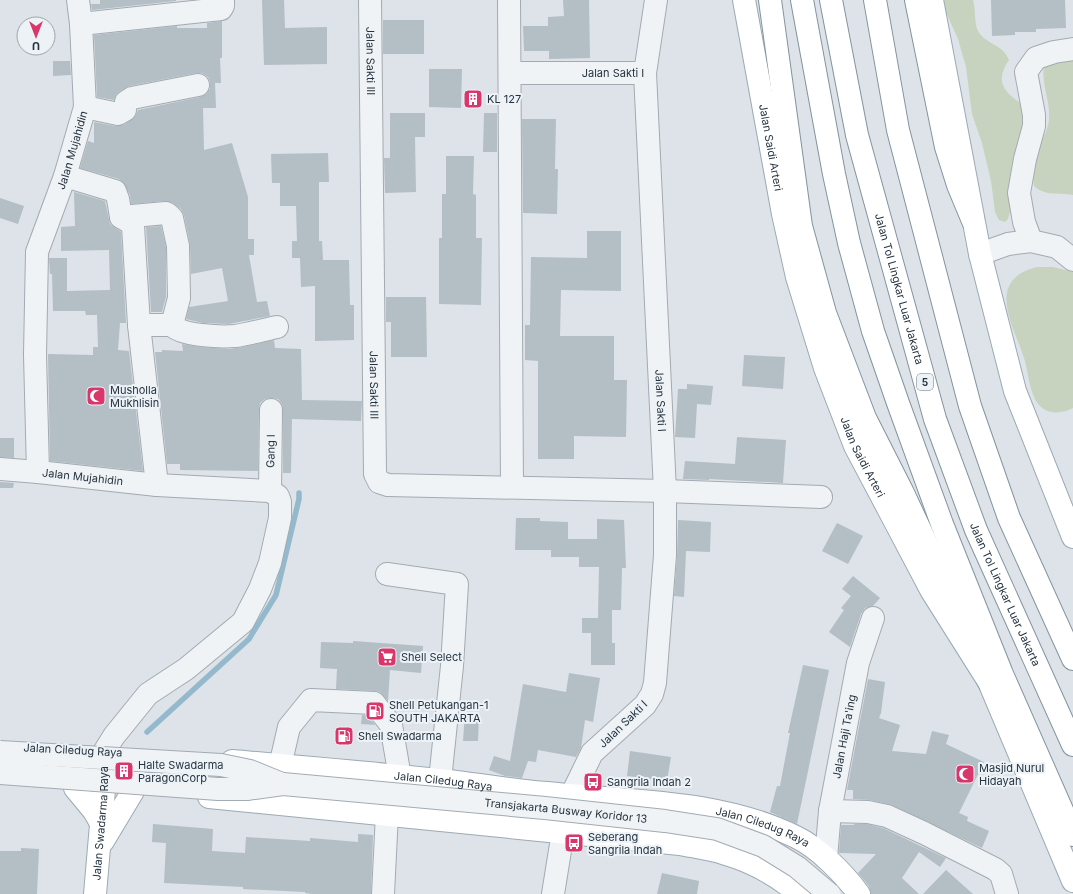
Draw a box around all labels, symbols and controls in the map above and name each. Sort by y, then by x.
north arrow [16,16,56,56]
street label: Jalan Sakti III [363,27,378,95]
text: U [32,39,40,53]
street label: Jalan Sakti I [582,66,644,80]
building icon: KL 127 [462,88,484,110]
place label: KL 127 [487,92,521,106]
street label: Jalan Saidi Arteri [756,103,786,192]
street label: Jalan Mujahidin [54,109,91,191]
street label: Jalan Tol Lingkar Luar Jakarta [872,212,927,366]
street label: Jalan Sakti III [367,351,381,419]
street label: Jalan Sakti I [652,369,669,432]
road number: 5 [917,374,933,390]
place label: Musholla Mukhlisin [110,383,159,410]
mosque icon: Musholla Mukhlisin [85,385,107,407]
street label: Jalan Saidi Arteri [837,415,888,500]
street label: Gang I [263,434,278,468]
street label: Jalan Mujahidin [41,465,124,488]
street label: Jalan Tol Lingkar Luar Jakarta [967,521,1044,669]
supermarket icon: Shell Select [376,646,398,668]
place label: Shell Select [401,650,462,664]
street label: Jalan Haji Ta'ing [829,693,859,780]
street label: Jalan Sakti I [596,697,650,751]
place label: Shell Petukangan-1 SOUTH JAKARTA [389,698,489,725]
fuel station icon: Shell Petukangan-1 SOUTH JAKARTA [364,700,386,722]
fuel station icon: Shell Swadarma [333,725,355,747]
place label: Shell Swadarma [358,729,442,743]
street label: Jalan Ciledug Raya [23,740,123,760]
place label: Halte Swadarma ParagonCorp [138,758,223,785]
building icon: Halte Swadarma ParagonCorp [113,760,135,782]
place label: Masjid Nurul Hidayah [979,761,1044,788]
mosque icon: Masjid Nurul Hidayah [954,763,976,785]
street label: Jalan Swadarma Raya [89,766,111,881]
street label: Jalan Ciledug Raya [393,769,493,794]
bus stop icon: Sangrila Indah 2 [582,771,604,793]
place label: Sangrila Indah 2 [607,775,691,789]
street label: Transjakarta Busway Koridor 13 [484,795,648,826]
street label: Jalan Ciledug Raya [714,804,812,850]
place label: Seberang Sangrila Indah [588,830,662,857]
bus stop icon: Seberang Sangrila Indah [563,832,585,854]

